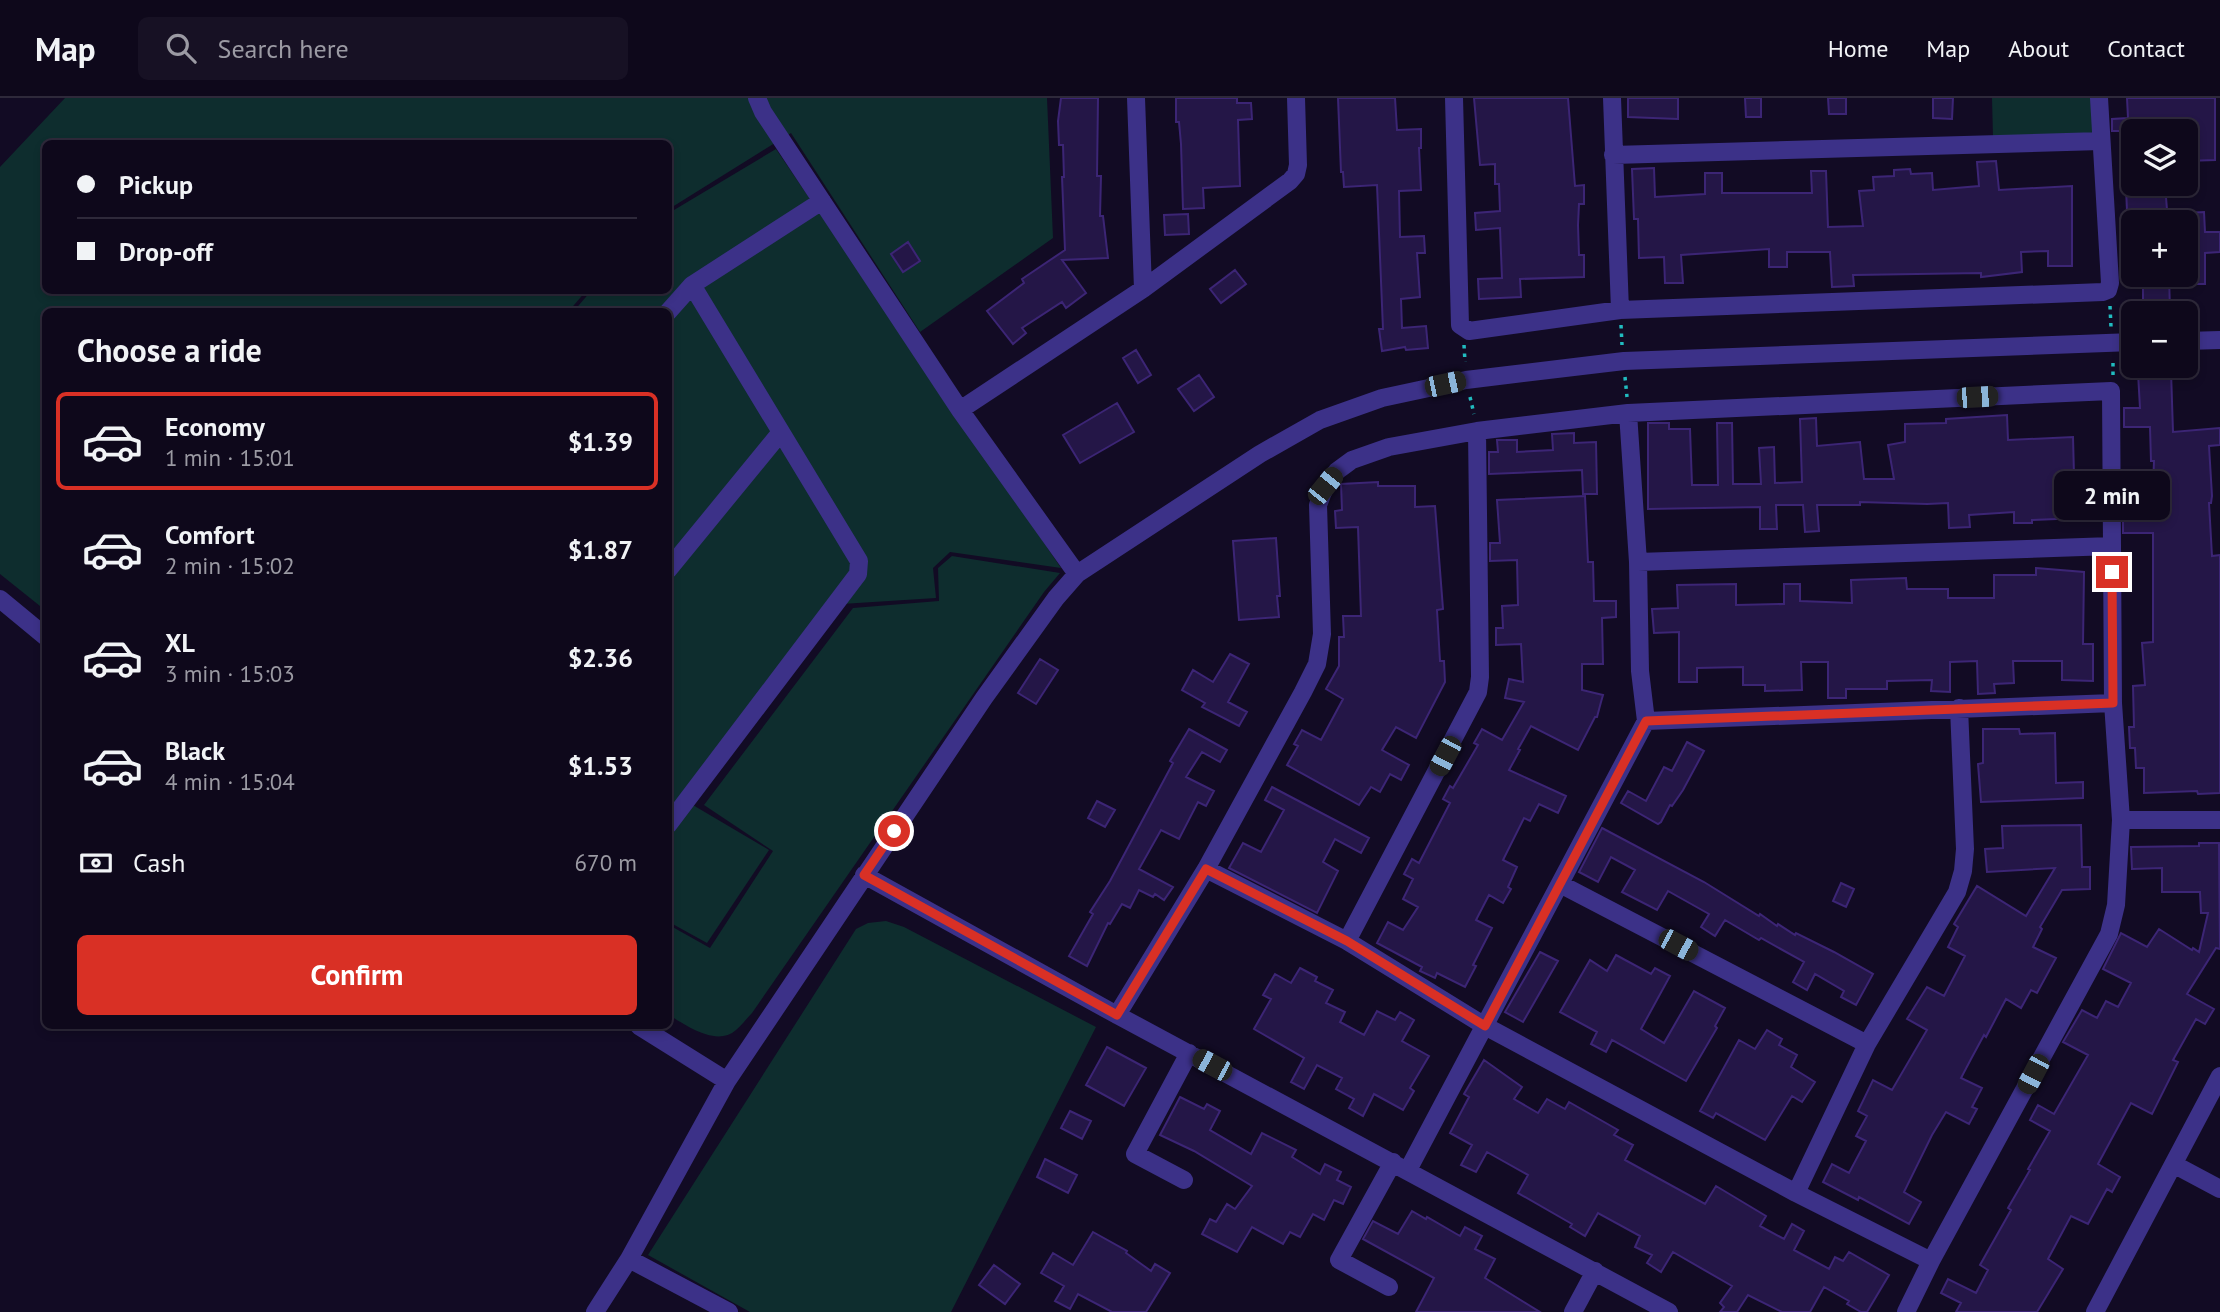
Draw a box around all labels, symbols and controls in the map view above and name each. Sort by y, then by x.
search box [138,17,628,80]
text: Map [35,27,96,70]
icon: search [162,29,200,67]
text: Search here [218,32,349,65]
text: Home [1828,33,1888,64]
text: Map [1926,33,1970,64]
text: About [2008,33,2069,64]
text: Contact [2107,33,2185,64]
map controls [2121,119,2198,378]
button: layers [2121,119,2198,196]
text: Pickup [119,168,193,201]
button: + [2121,210,2198,287]
text: Drop-off [119,235,213,268]
button: − [2121,301,2198,378]
text: Choose a ride [77,329,262,371]
car [1423,369,1468,399]
car [1956,385,1999,409]
icon: car [81,410,144,473]
text: Economy [165,410,265,443]
text: $1.39 [568,425,633,458]
text: 1 min · 15:01 [165,443,295,472]
car [1304,463,1347,509]
callout: 2 min [2054,470,2170,519]
text: 2 min [2084,481,2140,510]
icon: car [81,518,144,581]
text: Comfort [165,518,255,551]
text: $1.87 [568,533,633,566]
text: 2 min · 15:02 [165,551,295,580]
route end [2096,556,2128,588]
icon: car [81,626,144,689]
text: XL [165,626,195,659]
text: $2.36 [568,641,633,674]
text: 3 min · 15:03 [165,659,295,688]
car [1426,733,1465,779]
icon: car [81,734,144,797]
text: Black [165,734,225,767]
text: $1.53 [568,749,633,782]
text: 4 min · 15:04 [165,767,295,796]
route start [878,815,910,847]
icon: cash [77,844,115,882]
text: Cash [133,846,185,879]
text: 670 m [575,848,637,877]
car [1655,926,1702,964]
button: Confirm [77,935,637,1015]
car [1189,1046,1236,1084]
car [2014,1051,2053,1097]

